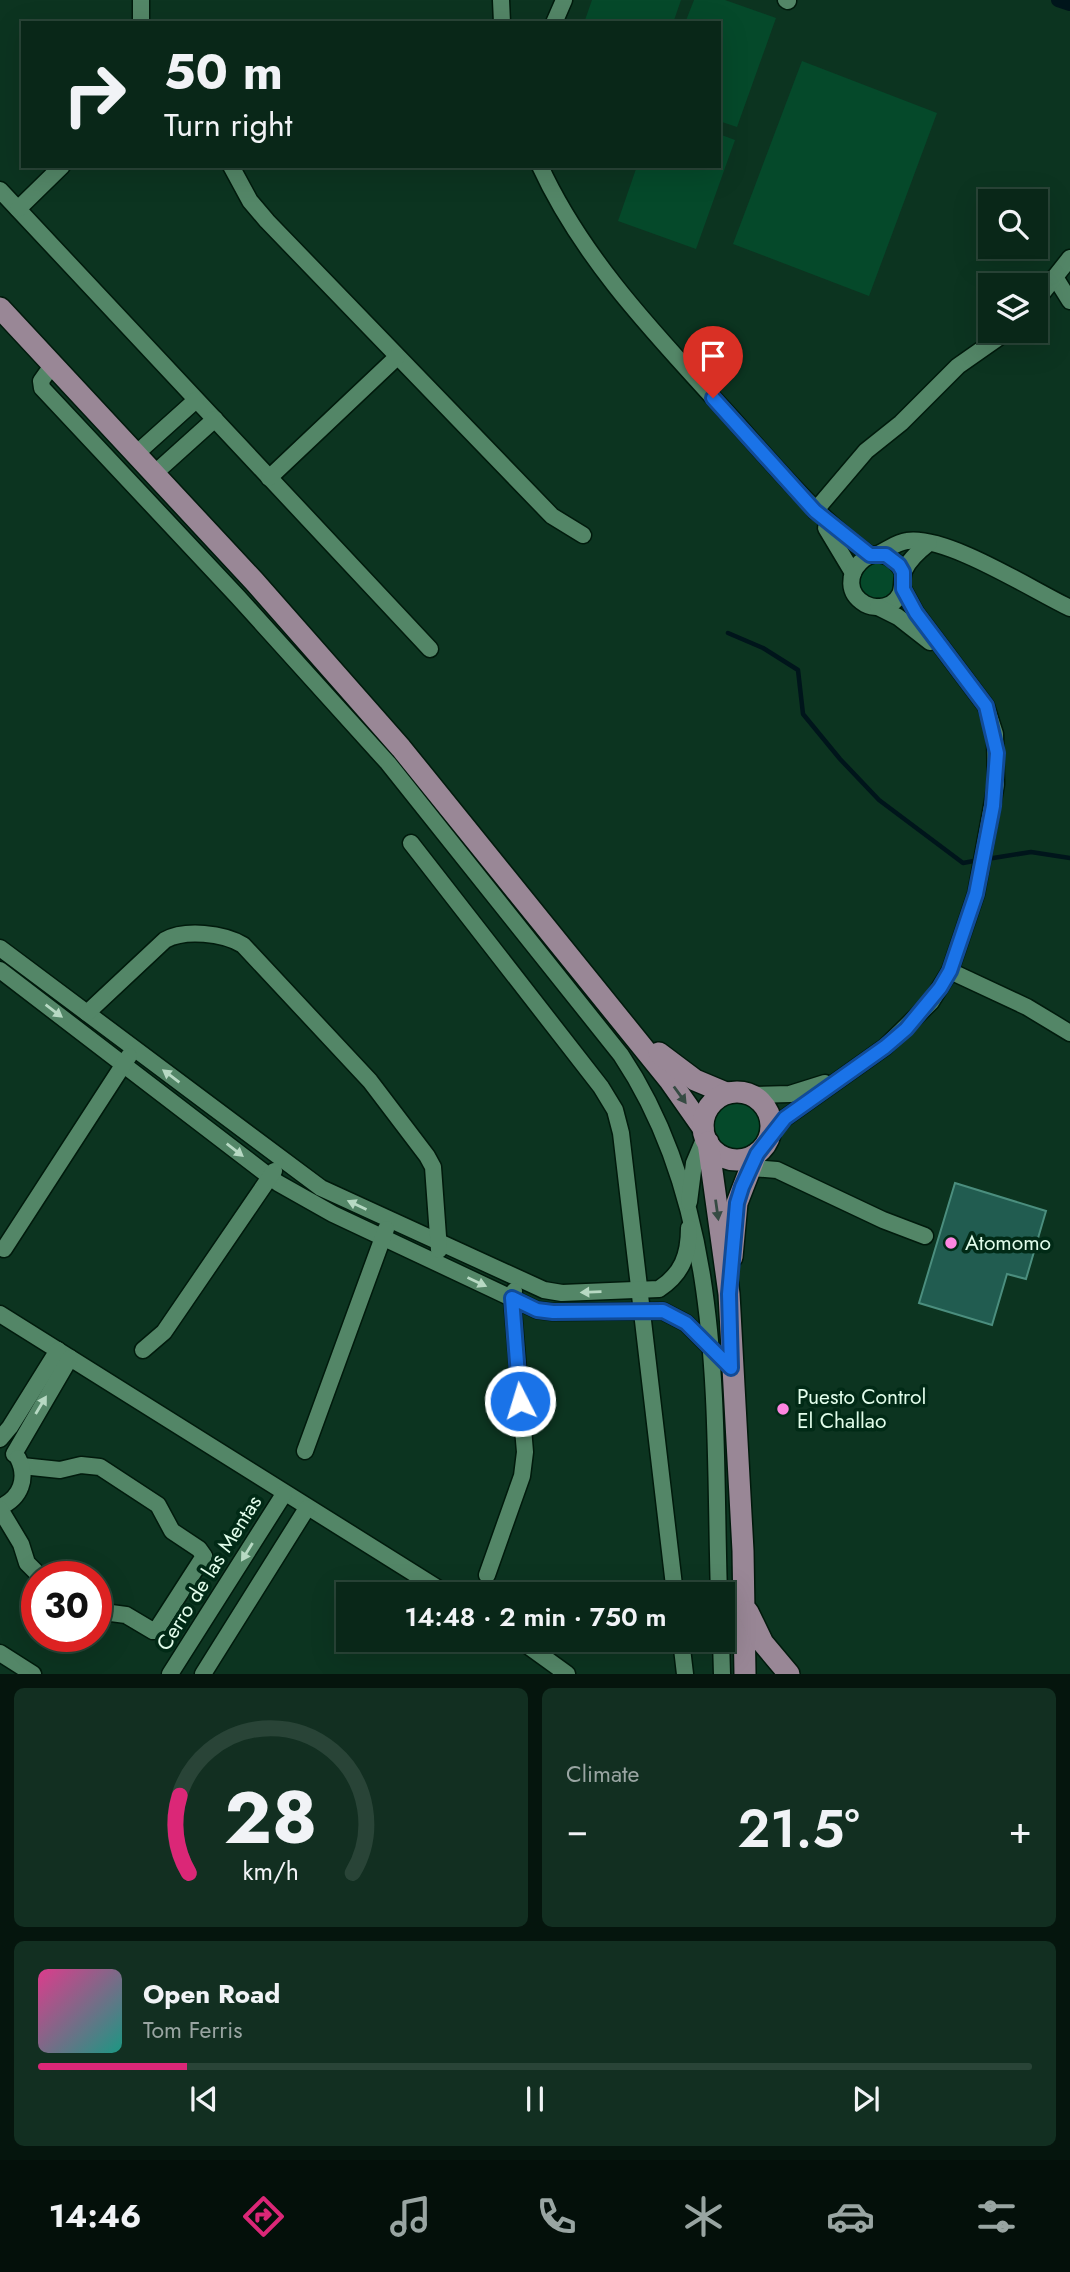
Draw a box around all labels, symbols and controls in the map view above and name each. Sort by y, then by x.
text: 50 m [164,37,283,107]
icon: right [49,49,140,140]
text: Turn right [164,102,293,148]
map controls [978,189,1048,343]
button: search [978,189,1048,259]
button: layers [978,273,1048,343]
pin [683,326,743,398]
icon: arrive [694,337,732,375]
one-way arrow [45,1004,63,1019]
one-way arrow [162,1070,180,1084]
one-way arrow [673,1086,687,1104]
one-way arrow [225,1142,243,1157]
one-way arrow [712,1199,723,1221]
one-way arrow [347,1200,367,1211]
place label: Atomomo [965,1228,1051,1258]
marker: Atomomo [943,1235,959,1251]
one-way arrow [467,1276,487,1288]
one-way arrow [580,1286,602,1297]
position arrow [483,1364,557,1438]
place label: Puesto Control El Challao [797,1382,926,1436]
one-way arrow [35,1396,47,1415]
marker: Puesto Control El Challao [775,1401,791,1417]
street label: Cerro de las Mentas [149,1489,269,1657]
one-way arrow [241,1542,254,1562]
speed limit sign: 30 [21,1561,112,1652]
text: 14:48 · 2 min · 750 m [404,1598,667,1636]
text: Climate [566,1757,639,1791]
text: 28 [224,1766,318,1871]
text: 21.5° [738,1791,860,1867]
text: − [566,1802,588,1857]
text: + [1009,1802,1032,1857]
text: km/h [243,1853,299,1889]
text: Open Road [143,1975,280,2013]
text: Tom Ferris [143,2013,242,2047]
icon: previous [185,2080,223,2118]
icon: pause [516,2080,554,2118]
icon: next [847,2080,885,2118]
icon: directions [239,2192,288,2241]
icon: music [386,2192,435,2241]
icon: phone [532,2192,581,2241]
icon: climate [679,2192,728,2241]
icon: car [826,2192,875,2241]
icon: filters [972,2192,1021,2241]
text: 14:46 [49,2193,141,2239]

